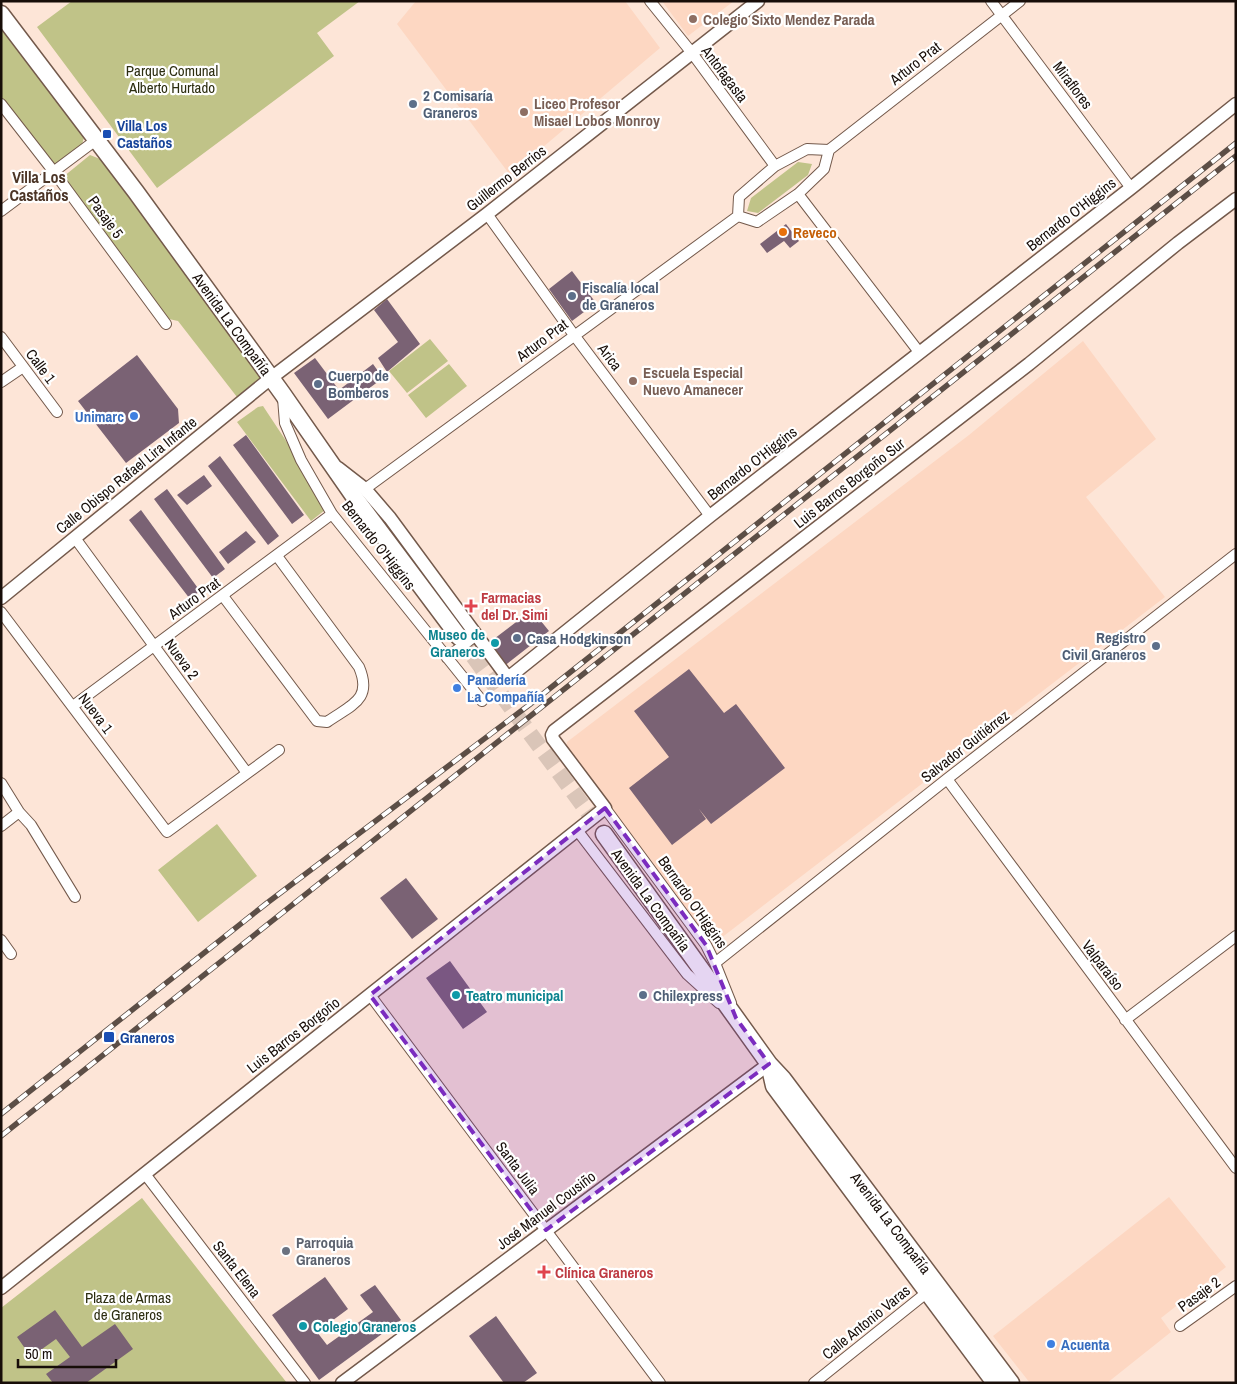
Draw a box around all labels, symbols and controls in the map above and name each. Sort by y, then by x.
place label: Colegio Sixto Mendez Parada [703,9,875,30]
marker: Colegio Sixto Mendez Parada [687,13,699,25]
street label: Arturo Prat [884,36,945,90]
street label: Antofagasta [696,41,753,107]
street label: Miraflores [1048,57,1098,113]
park label: Parque Comunal Alberto Hurtado [126,60,218,98]
place label: 2 Comisaría Graneros [423,85,493,123]
place label: Liceo Profesor Misael Lobos Monroy [534,93,660,131]
marker: 2 Comisaría Graneros [407,98,419,110]
marker: Liceo Profesor Misael Lobos Monroy [518,106,530,118]
place label: Villa Los Castaños [117,115,173,153]
marker: Villa Los Castaños [101,128,113,140]
street label: Guillermo Berrios [462,140,550,216]
district label: Villa Los Castaños [9,166,69,206]
street label: Bernardo O'Higgins [1022,172,1120,256]
street label: Pasaje 5 [83,191,129,243]
place label: Reveco [793,222,837,243]
marker: Reveco [777,226,789,238]
street label: Avenida La Compañía [187,268,276,380]
place label: Fiscalía local de Graneros [582,277,659,315]
marker: Fiscalía local de Graneros [566,290,578,302]
street label: Arturo Prat [511,313,573,367]
street label: Arica [592,338,627,375]
street label: Calle 1 [21,344,61,388]
place label: Escuela Especial Nuevo Amanecer [643,362,743,400]
place label: Cuerpo de Bomberos [328,365,389,403]
marker: Escuela Especial Nuevo Amanecer [627,375,639,387]
marker: Cuerpo de Bomberos [312,378,324,390]
place label: Unimarc [75,406,124,427]
marker: Unimarc [128,410,140,422]
street label: Calle Obispo Rafael Lira Infante [51,411,201,538]
street label: Bernardo O'Higgins [703,421,801,505]
street label: Luis Barros Borgoño Sur [789,433,909,533]
street label: Bernardo O'Higgins [337,496,421,594]
street label: Arturo Prat [163,572,225,625]
place label: Farmacias del Dr. Simi [481,587,548,625]
marker: Farmacias del Dr. Simi [465,600,477,612]
place label: Museo de Graneros [428,624,485,662]
place label: Registro Civil Graneros [1062,627,1146,665]
place label: Casa Hodgkinson [527,628,631,649]
marker: Casa Hodgkinson [511,632,523,644]
street label: Nueva 2 [160,634,204,684]
marker: Museo de Graneros [489,637,501,649]
marker: Registro Civil Graneros [1150,640,1162,652]
place label: Panadería La Compañía [467,669,544,707]
marker: Panadería La Compañía [451,682,463,694]
street label: Nueva 1 [74,688,118,738]
street label: Salvador Guitiérrez [917,705,1013,787]
street label: Avenida La Compañía [606,844,695,956]
street label: Bernardo O'Higgins [653,852,733,952]
street label: Valparaíso [1077,936,1129,995]
place label: Teatro municipal [466,985,564,1006]
place label: Chilexpress [653,985,723,1006]
marker: Teatro municipal [450,989,462,1001]
marker: Chilexpress [637,989,649,1001]
street label: Luis Barros Borgoño [242,992,344,1078]
place label: Graneros [120,1027,175,1048]
marker: Graneros [102,1030,116,1044]
street label: Santa Julia [491,1137,545,1199]
street label: José Manuel Cousiño [492,1166,600,1254]
street label: Avenida La Compañía [845,1167,936,1278]
place label: Parroquia Graneros [296,1232,354,1270]
street label: Santa Elena [208,1236,266,1302]
marker: Parroquia Graneros [280,1245,292,1257]
place label: Clínica Graneros [555,1262,654,1283]
marker: Clínica Graneros [537,1265,551,1279]
street label: Pasaje 2 [1173,1271,1225,1317]
street label: Calle Antonio Varas [817,1280,915,1364]
park label: Plaza de Armas de Graneros [85,1287,171,1325]
place label: Colegio Graneros [313,1316,416,1337]
marker: Colegio Graneros [297,1320,309,1332]
place label: Acuenta [1061,1334,1110,1355]
scale bar [18,1336,115,1368]
marker: Acuenta [1045,1338,1057,1350]
text: 50 m [25,1343,52,1364]

